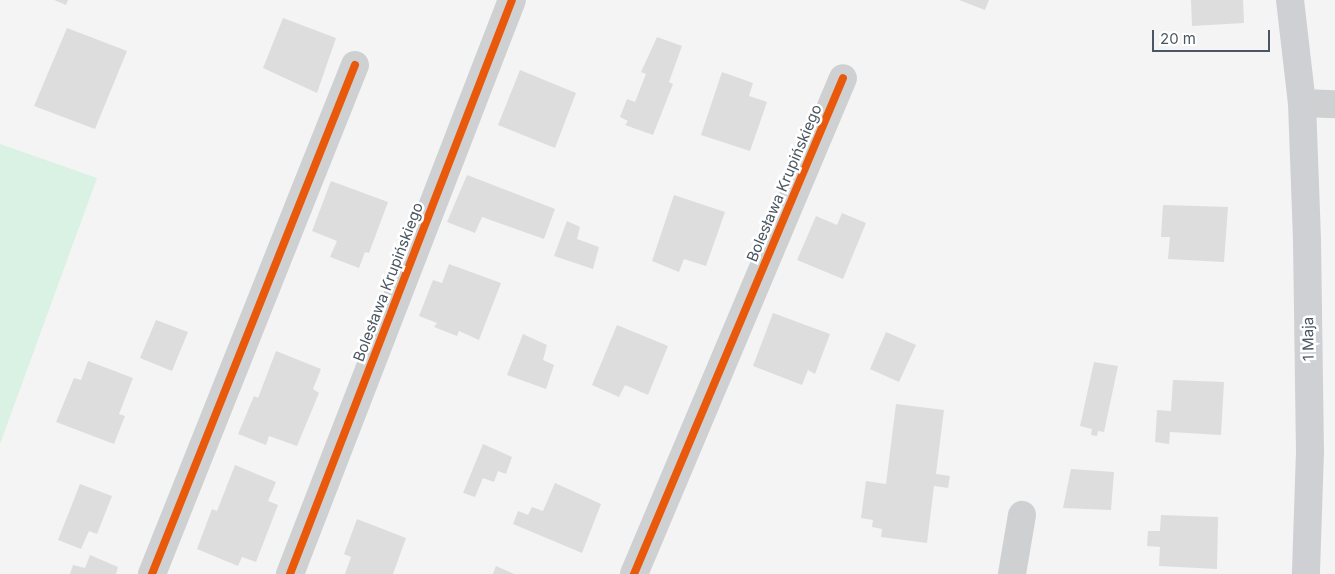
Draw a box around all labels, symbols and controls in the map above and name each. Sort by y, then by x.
scale bar [1155,20,1272,52]
text: 20 m [1160,29,1196,48]
street label: Bolesława Krupińskiego [743,102,825,264]
street label: Bolesława Krupińskiego [349,200,427,364]
street label: 1 Maja [1299,317,1317,361]

